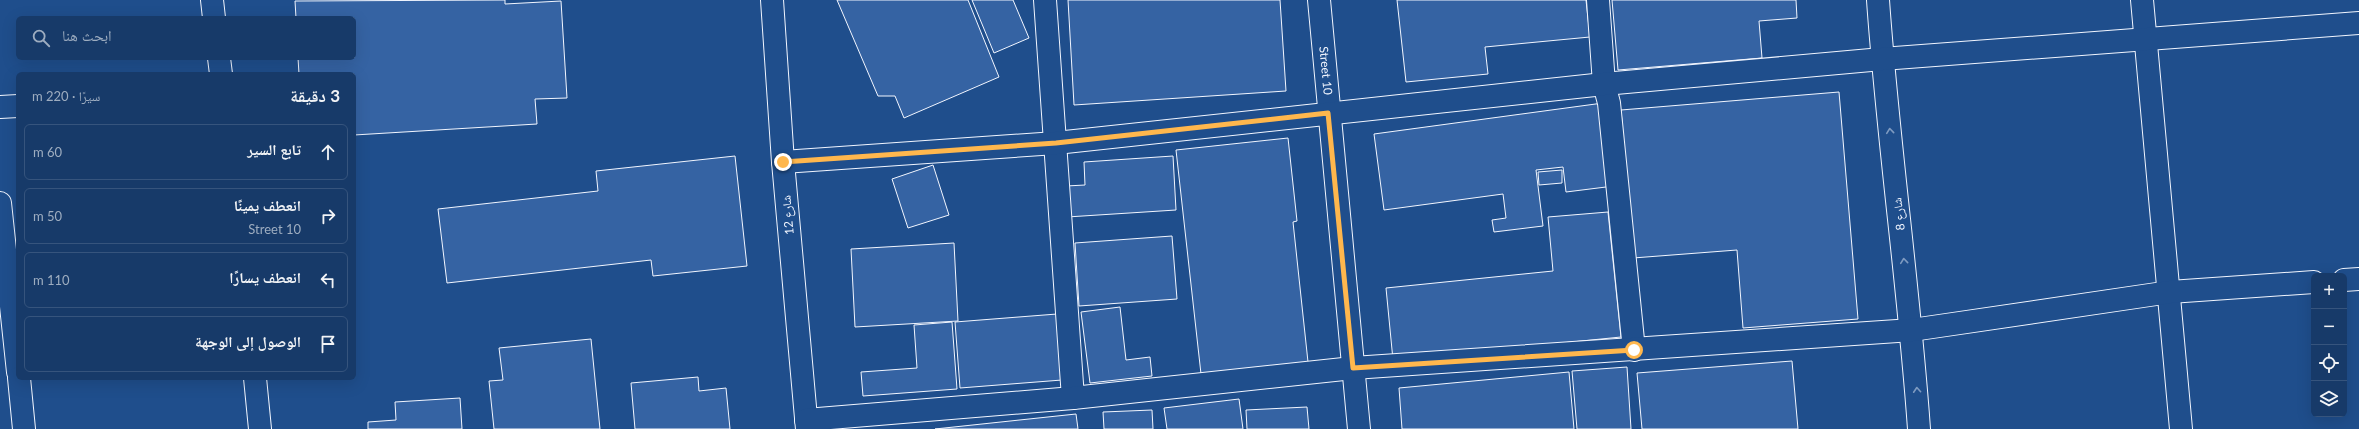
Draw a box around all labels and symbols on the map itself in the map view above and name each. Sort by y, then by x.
street label: Street 10 [1316,46,1336,96]
one-way arrow [1886,128,1895,135]
route end [774,153,792,171]
street label: شارع 12 [778,194,798,236]
street label: شارع 8 [1889,197,1909,231]
one-way arrow [1900,258,1909,264]
route start [1625,341,1643,359]
one-way arrow [1912,387,1921,393]

